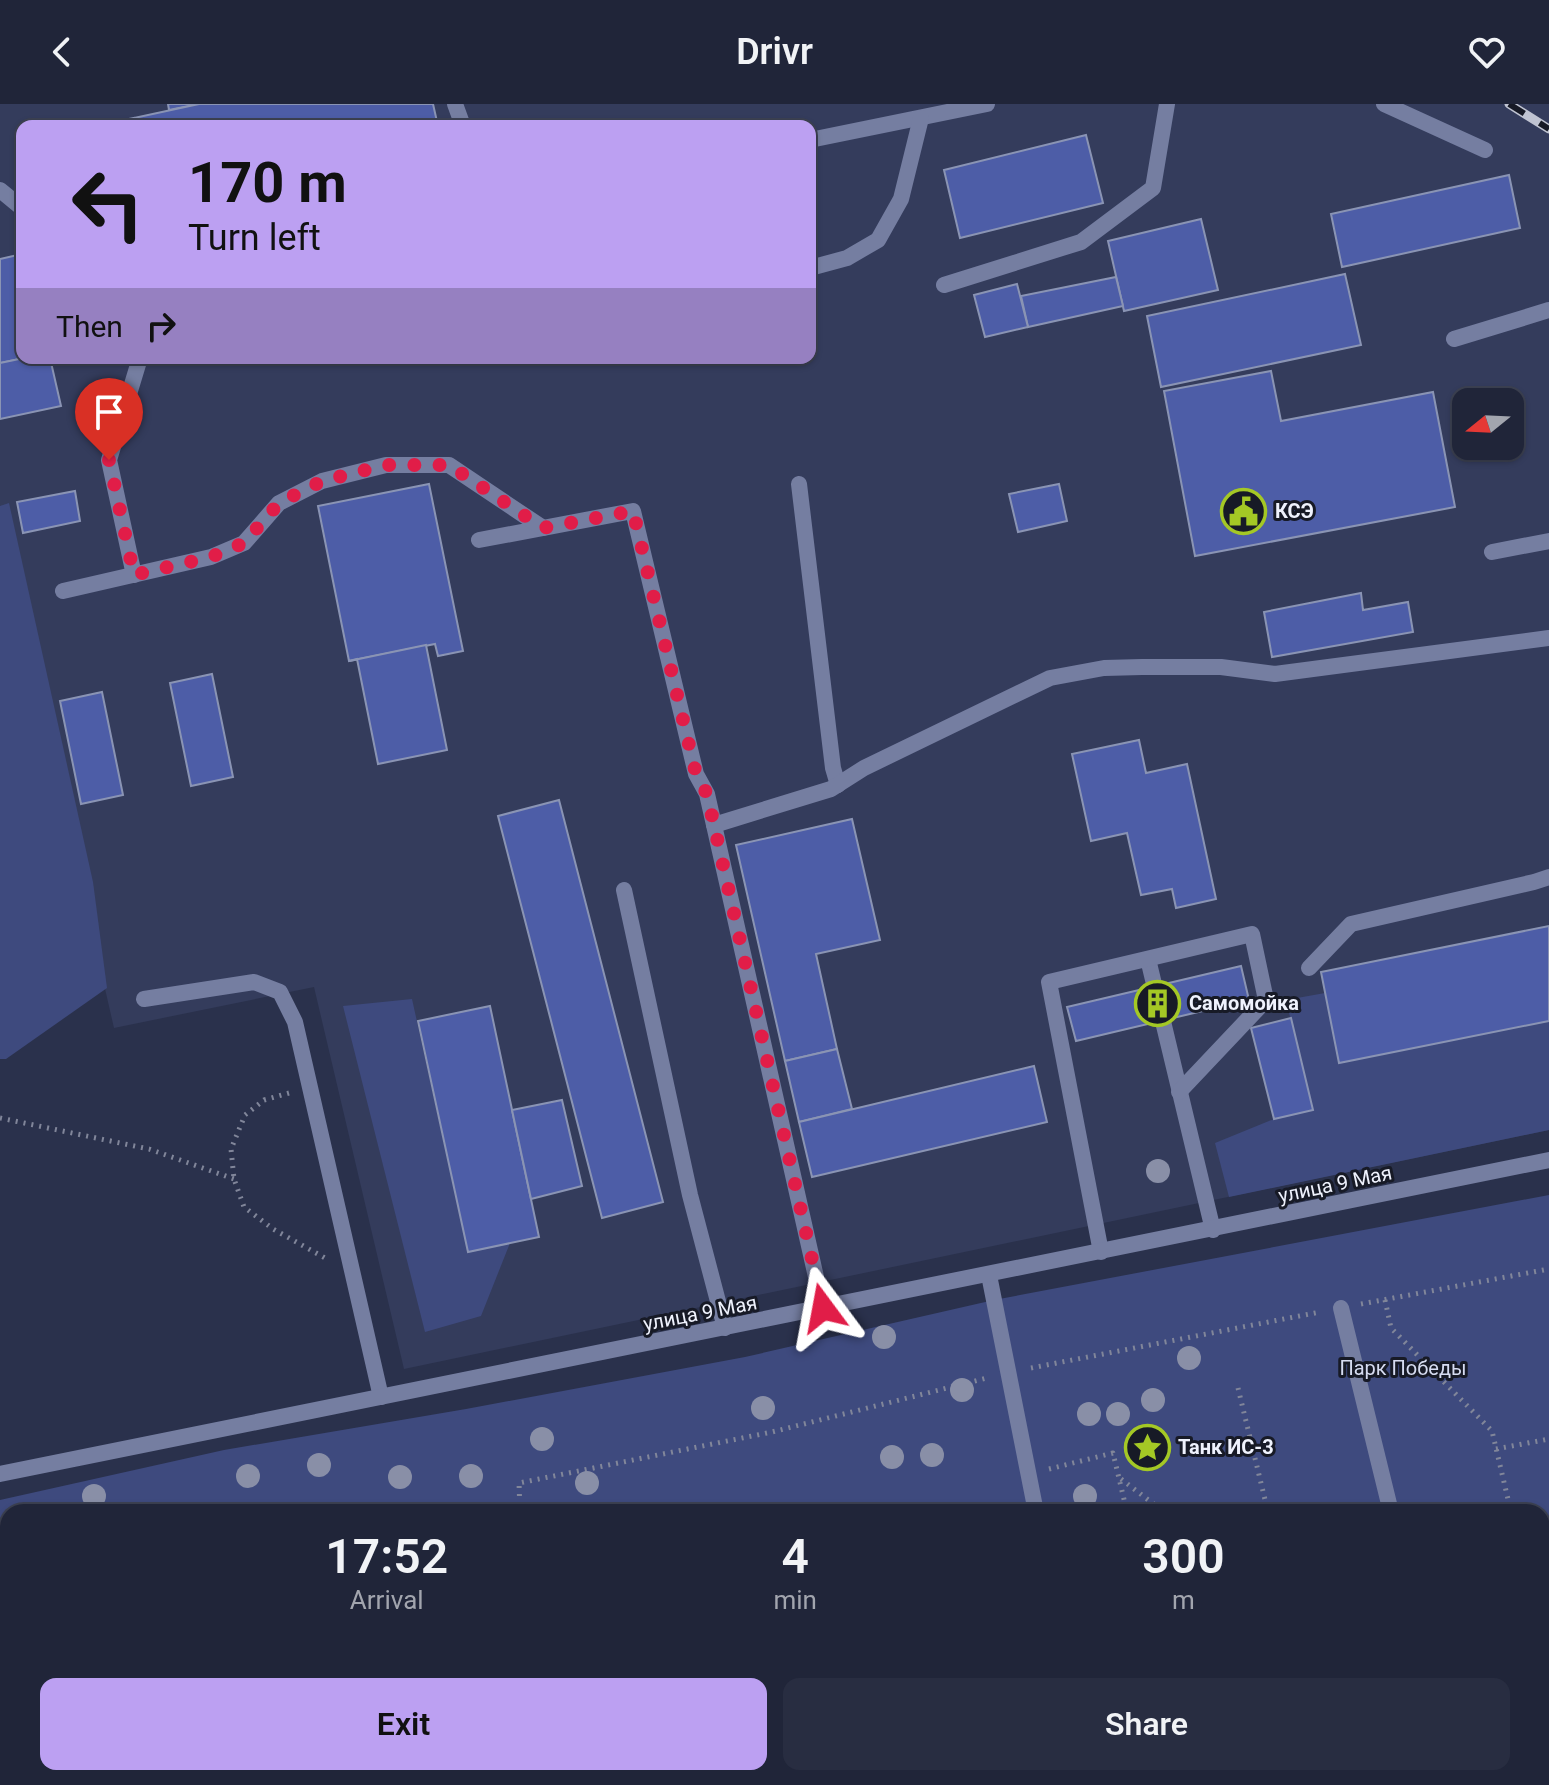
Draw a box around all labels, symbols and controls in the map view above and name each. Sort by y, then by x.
icon: back [40,30,84,74]
icon: heart [1465,30,1509,74]
text: Drivr [736,31,813,73]
text: 170 m [188,150,347,216]
icon: left [56,152,160,256]
text: Turn left [188,217,321,259]
icon: right [139,304,183,348]
text: Then [56,309,123,344]
pin [75,378,143,460]
north arrow [1452,388,1524,460]
map controls [1452,388,1524,460]
icon: arrive [87,390,131,434]
public building icon: КСЭ [1220,487,1268,535]
place label: КСЭ [1275,499,1314,523]
building icon: Самомойка [1134,979,1182,1027]
place label: Самомойка [1189,991,1299,1015]
street label: улица 9 Мая [1276,1160,1394,1208]
position arrow [781,1266,865,1350]
street label: улица 9 Мая [641,1290,759,1336]
park label: Парк Победы [1339,1356,1467,1380]
place icon: Танк ИС-3 [1123,1423,1171,1471]
place label: Танк ИС-3 [1178,1435,1274,1459]
text: 17:52 [325,1528,448,1585]
text: 4 [782,1528,809,1585]
text: 300 [1142,1528,1225,1585]
text: Arrival [350,1585,424,1615]
text: min [773,1585,817,1615]
text: m [1172,1585,1195,1615]
button: Exit [40,1678,767,1770]
button: Share [783,1678,1510,1770]

